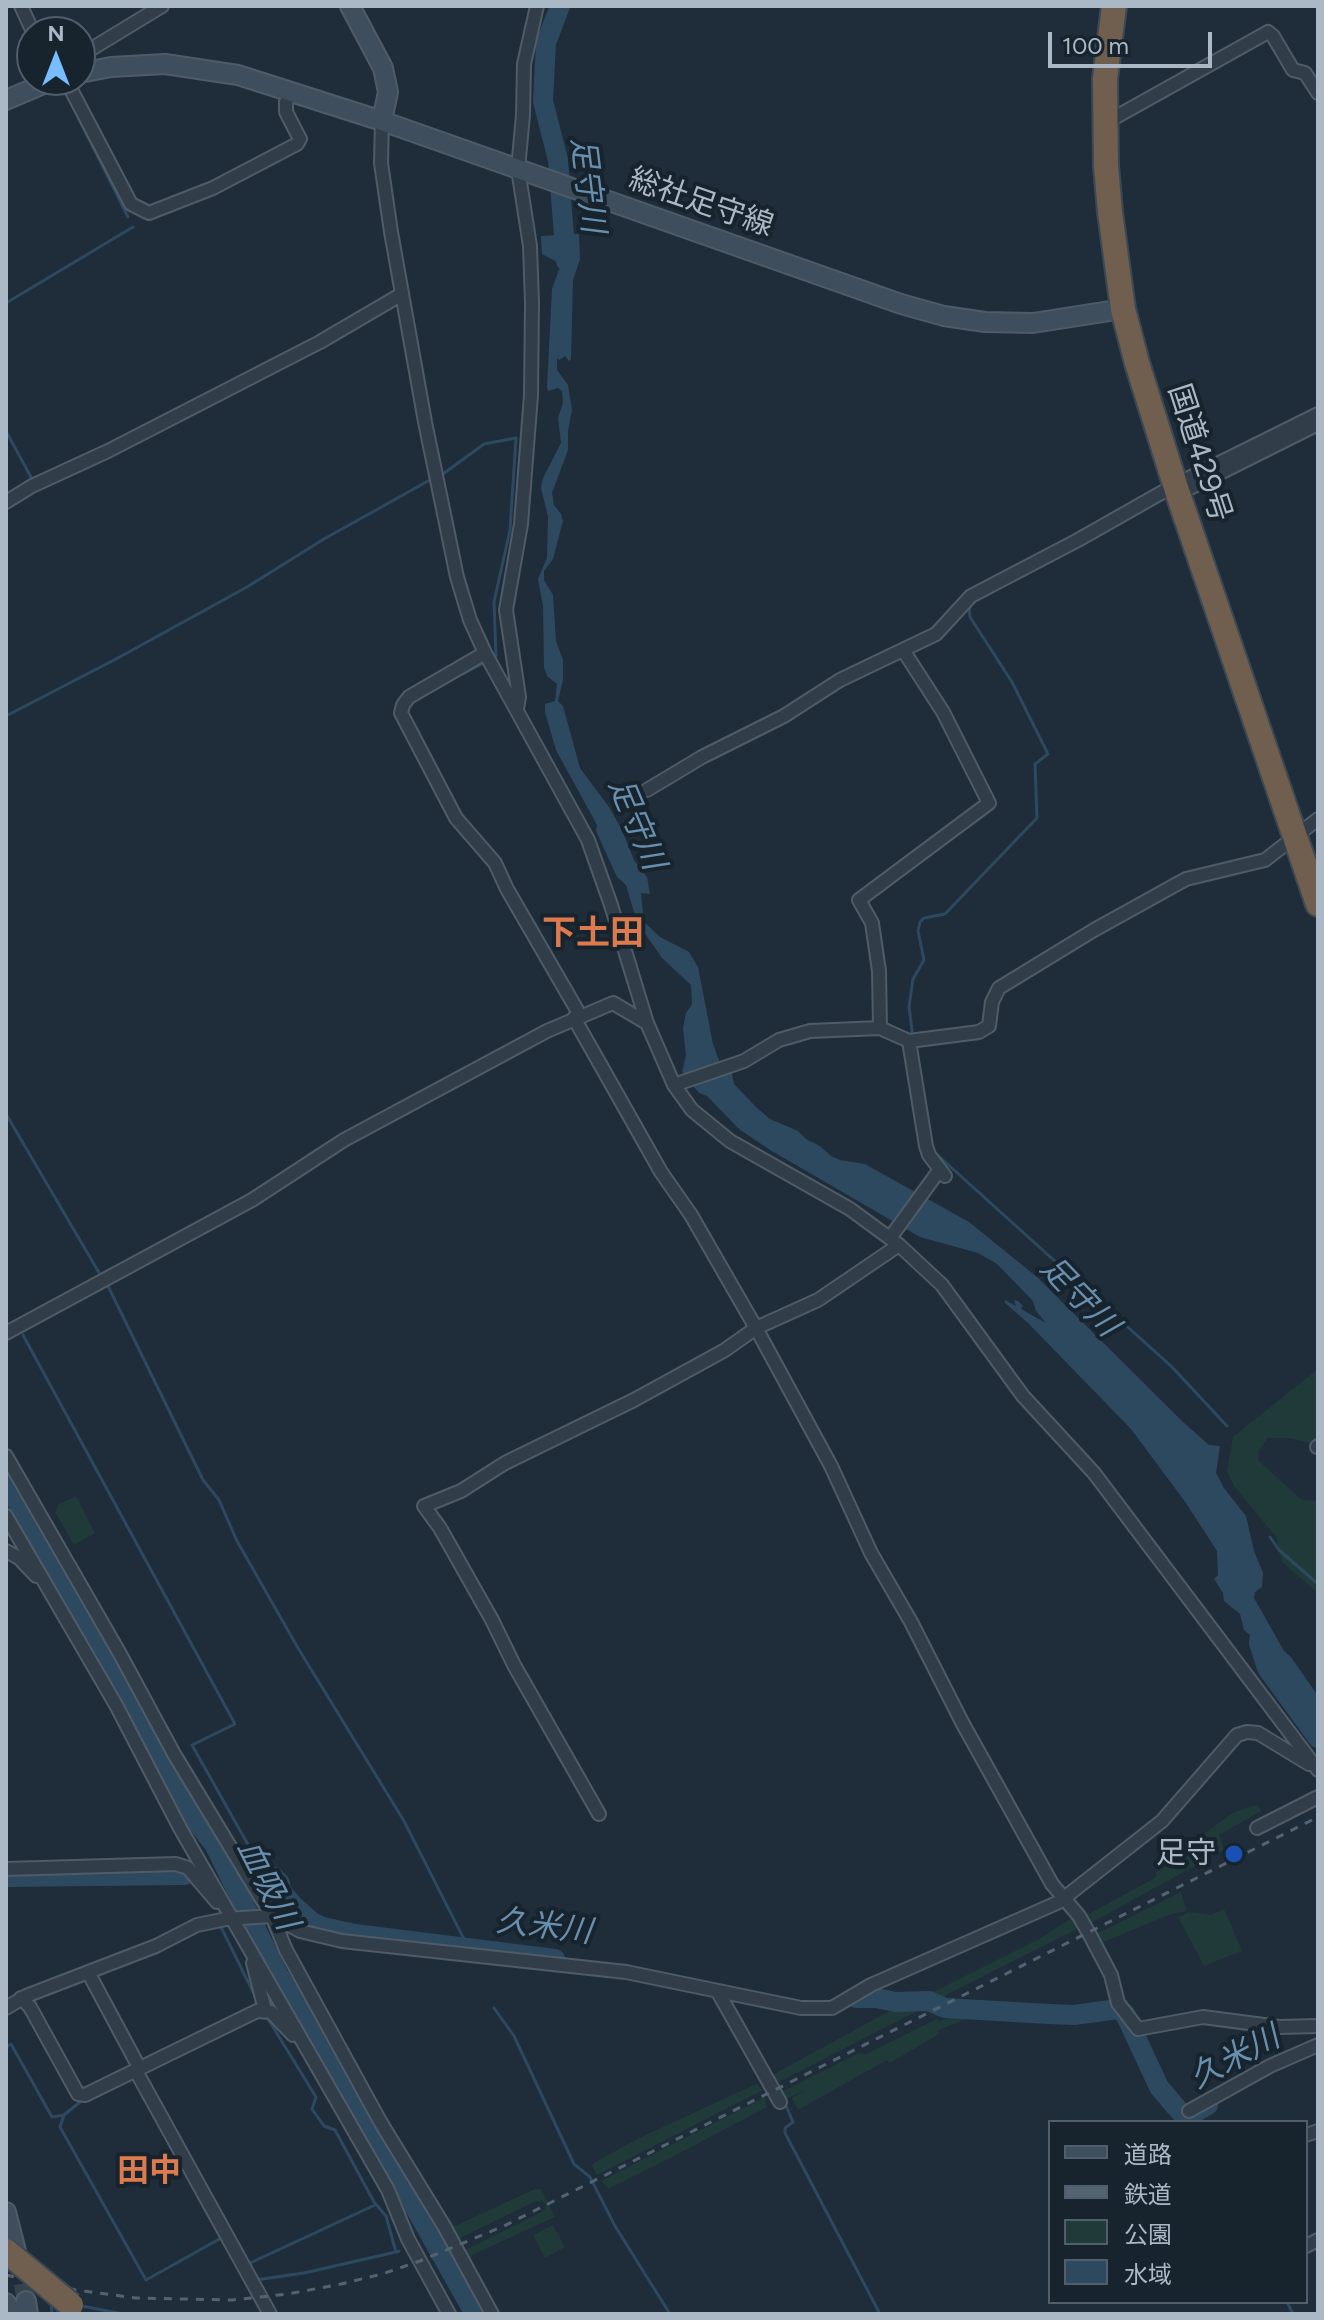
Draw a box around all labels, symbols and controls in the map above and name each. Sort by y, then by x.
north arrow [16,16,96,96]
scale bar [1052,16,1216,66]
text: N [47,20,65,47]
text: 100 m [1062,31,1129,60]
water label: 足守川 [562,135,612,235]
street label: 総社足守線 [624,162,778,244]
street label: 国道429号 [1160,380,1238,526]
water label: 足守川 [600,772,672,876]
district label: 下土田 [542,914,644,954]
water label: 足守川 [1032,1249,1126,1345]
water label: 血吸川 [228,1834,306,1936]
place label: 足守 [1156,1836,1216,1872]
marker: 足守 [1223,1843,1245,1865]
water label: 久米川 [494,1902,594,1952]
water label: 久米川 [1184,2019,1286,2097]
legend [1048,2120,1308,2304]
text: 道路 [1124,2140,1172,2169]
district label: 田中 [117,2153,181,2191]
text: 鉄道 [1124,2180,1172,2209]
text: 公園 [1124,2220,1172,2249]
text: 水域 [1124,2260,1172,2289]

